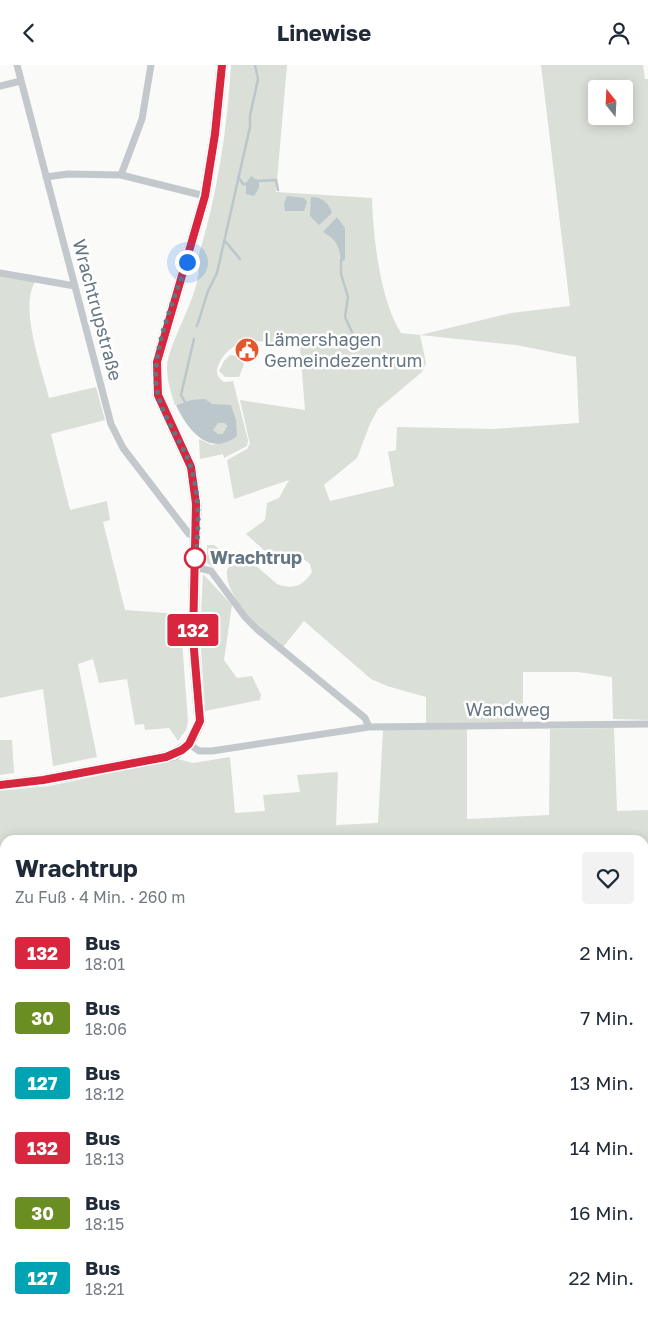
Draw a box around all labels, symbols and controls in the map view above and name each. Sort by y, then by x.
icon: back [15,19,43,47]
text: Linewise [277,19,371,46]
icon: person [605,19,633,47]
north arrow [588,80,632,125]
map controls [588,80,633,125]
street label: Wrachtrupstraße [69,237,127,383]
your location [175,250,200,275]
place label: Lämershagen Gemeindezentrum [264,328,422,371]
public building icon: Lämershagen Gemeindezentrum [234,337,260,363]
place label: Wrachtrup [210,546,302,568]
marker: Wrachtrup [184,547,206,569]
line badge: 132 [164,614,222,646]
text: 132 [177,619,209,641]
street label: Wandweg [466,698,550,720]
button: heart [582,852,634,904]
text: Wrachtrup [15,853,138,882]
text: Zu Fuß · 4 Min. · 260 m [15,887,186,907]
text: Bus [85,931,120,954]
text: 2 Min. [579,941,634,964]
text: 132 [27,942,58,964]
text: 18:01 [85,954,125,974]
text: Bus [85,996,120,1019]
text: 7 Min. [580,1006,634,1029]
text: 30 [31,1007,54,1029]
text: 18:06 [85,1019,127,1039]
text: Bus [85,1061,120,1084]
text: 13 Min. [570,1071,634,1094]
text: 127 [27,1072,58,1094]
text: 18:12 [85,1084,124,1104]
text: Bus [85,1126,120,1149]
text: 14 Min. [570,1136,634,1159]
text: 132 [27,1137,58,1159]
text: 18:13 [85,1149,124,1169]
text: Bus [85,1191,120,1214]
text: 16 Min. [570,1201,634,1224]
text: 30 [31,1202,54,1224]
text: 18:15 [85,1214,124,1234]
text: Bus [85,1256,120,1279]
text: 22 Min. [568,1266,634,1289]
text: 127 [27,1267,58,1289]
text: 18:21 [85,1279,124,1299]

